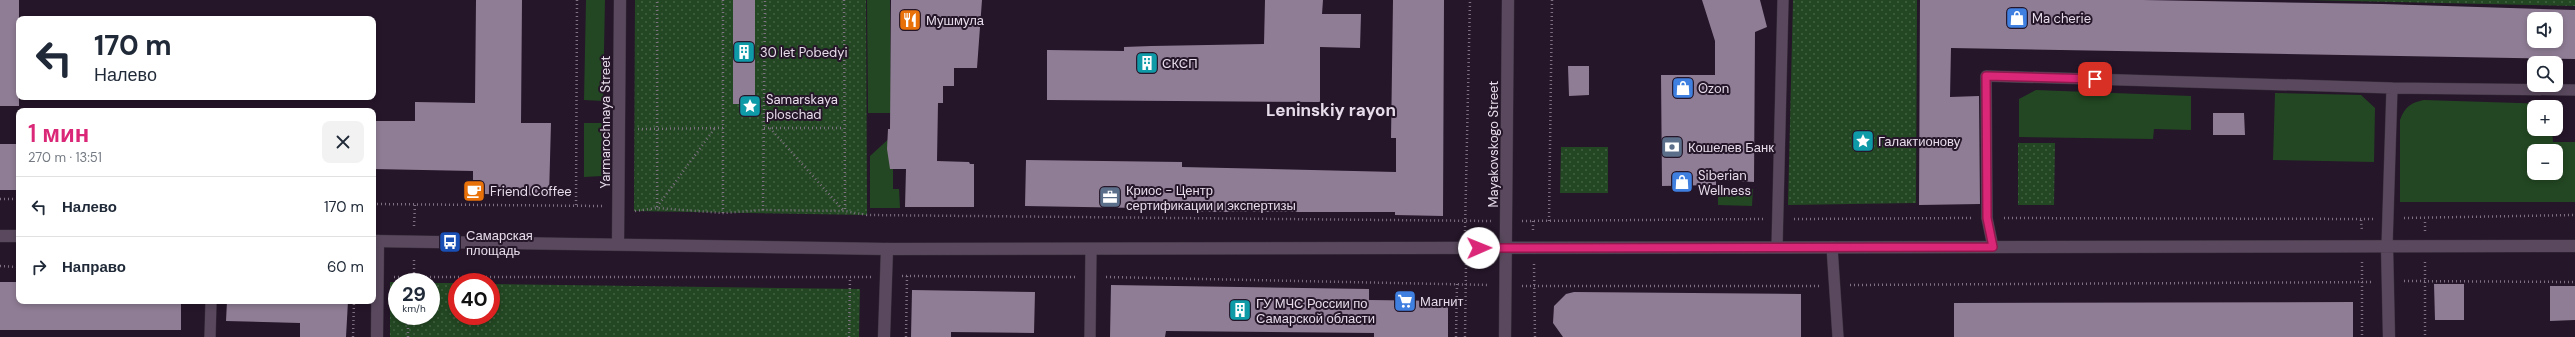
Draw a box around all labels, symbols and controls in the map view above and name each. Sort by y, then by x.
shop icon: Ma cherie [2004,5,2030,31]
restaurant icon: Мушмула [897,7,923,33]
place label: Ma cherie [2032,10,2091,27]
place label: Мушмула [926,12,985,29]
map controls [2527,12,2563,180]
button: sound [2527,12,2563,48]
text: 170 m [94,27,172,64]
icon: left [28,32,80,84]
building icon: 30 let Pobedyi [731,39,757,65]
place label: 30 let Pobedyi [760,44,848,61]
building icon: СКСП [1134,50,1160,76]
place label: СКСП [1162,55,1198,72]
street label: Yarmarochnaya Street [597,56,614,188]
button: search [2527,56,2563,92]
pin [2078,62,2112,96]
text: Налево [94,63,157,87]
icon: arrive [2084,68,2106,90]
shop icon: Ozon [1670,75,1696,101]
place label: Ozon [1698,80,1729,97]
street label: Mayakovskogo Street [1485,81,1502,207]
place label: Samarskaya ploschad [766,91,838,123]
place icon: Samarskaya ploschad [737,93,763,119]
district label: Leninskiy rayon [1266,99,1396,121]
button: + [2527,100,2563,136]
text: 1 мин [28,118,89,149]
button: close [322,121,364,163]
place icon: Галактионову [1850,128,1876,154]
place label: Галактионову [1878,133,1961,150]
bank icon: Кошелев Банк [1659,134,1685,160]
place label: Кошелев Банк [1688,139,1774,156]
button: − [2527,144,2563,180]
text: 270 m · 13:51 [28,149,102,166]
place label: Siberian Wellness [1698,167,1751,199]
shop icon: Siberian Wellness [1669,169,1695,195]
cafe icon: Friend Coffee [461,178,487,204]
place label: Криос - Центр сертификации и экспертизы [1126,182,1296,214]
place label: Friend Coffee [490,183,572,200]
office icon: Криос - Центр сертификации и экспертизы [1097,184,1123,210]
icon: left [28,196,50,218]
text: Налево [62,197,117,217]
text: 170 m [324,197,364,217]
place label: Самарская площадь [466,227,533,259]
position arrow [1458,227,1500,269]
bus stop icon: Самарская площадь [437,229,463,255]
icon: right [28,256,50,278]
text: Направо [62,257,126,277]
text: 60 m [327,257,364,277]
speed limit sign: 40 [448,273,500,325]
text: 29 [402,281,426,307]
supermarket icon: Магнит [1392,288,1418,314]
place label: Магнит [1420,293,1463,310]
place label: ГУ МЧС России по Самарской области [1256,295,1375,327]
building icon: ГУ МЧС России по Самарской области [1227,297,1253,323]
text: km/h [402,302,426,315]

